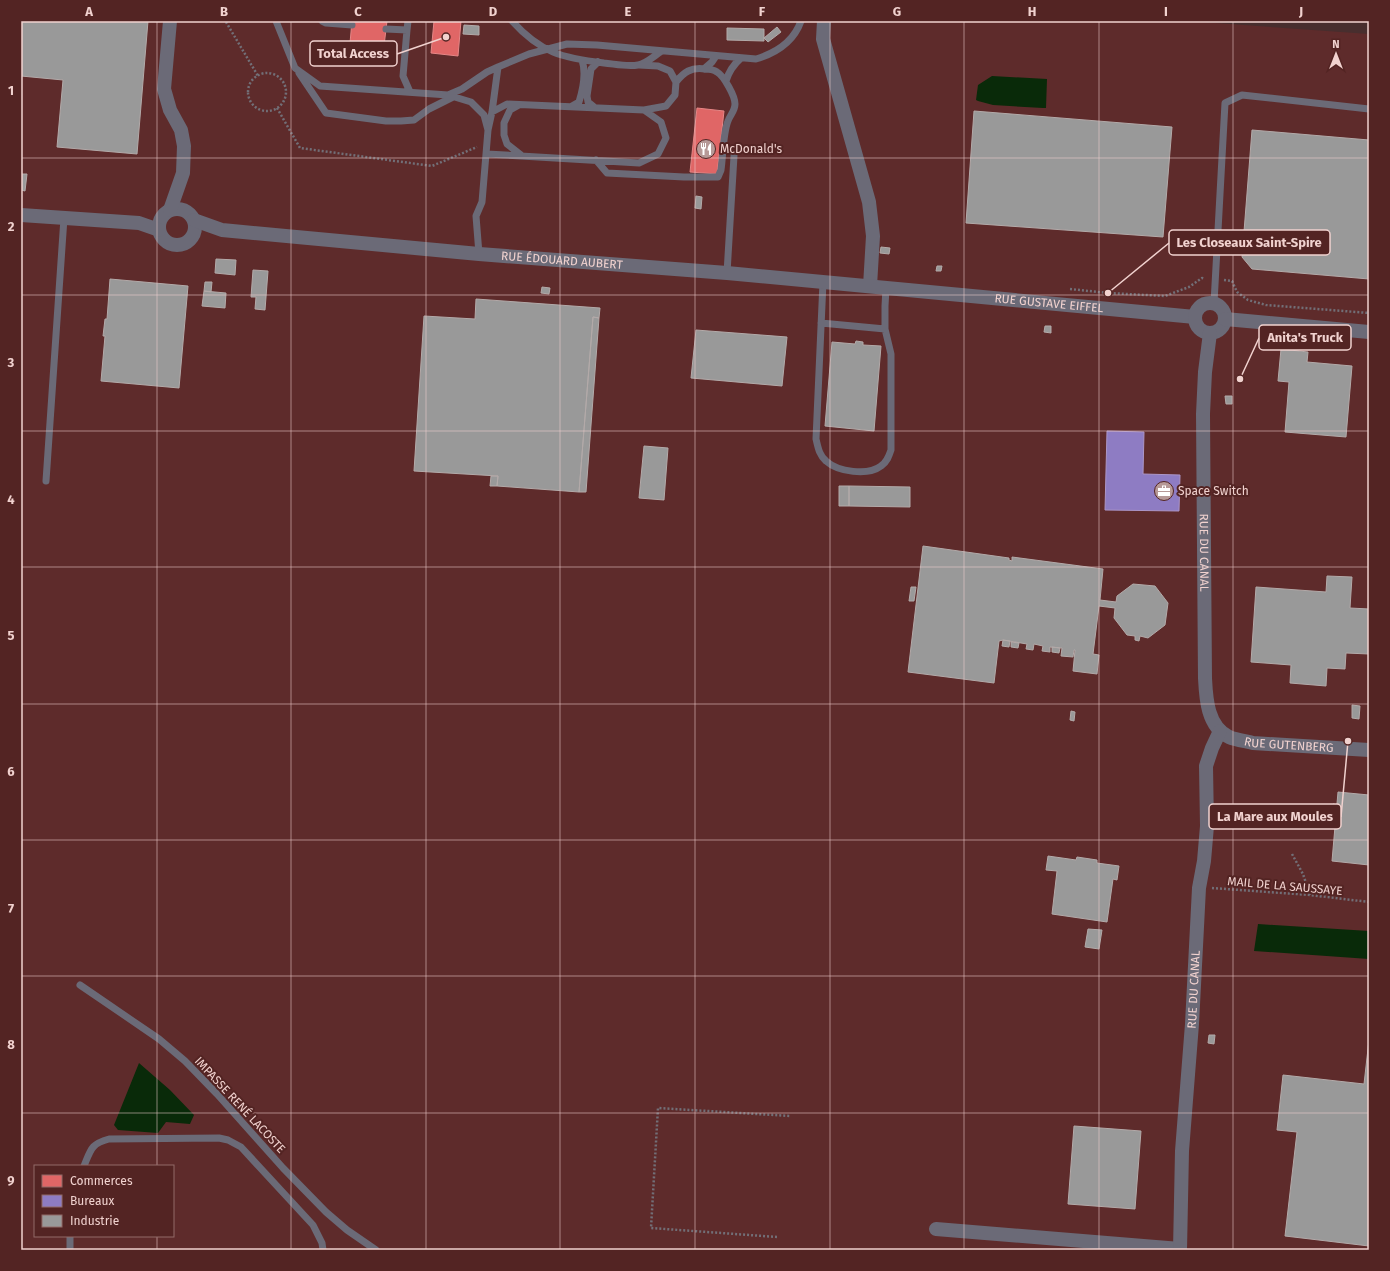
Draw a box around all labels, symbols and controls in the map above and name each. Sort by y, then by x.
text: A [84,4,93,19]
text: B [220,4,228,19]
text: C [354,4,362,19]
text: D [489,4,498,19]
text: E [625,4,632,19]
text: F [759,4,766,19]
text: G [893,4,901,19]
text: H [1028,4,1036,19]
text: I [1164,4,1168,19]
text: J [1298,4,1303,19]
north arrow [1316,34,1356,74]
text: N [1332,38,1340,51]
callout: Total Access [310,41,397,66]
text: Total Access [317,46,390,61]
text: 1 [8,83,14,98]
restaurant icon: McDonald's [695,138,717,160]
place label: McDonald's [720,142,782,156]
text: 2 [8,219,15,234]
callout: Les Closeaux Saint-Spire [1169,230,1330,255]
text: Les Closeaux Saint-Spire [1176,235,1322,250]
street label: RUE ÉDOUARD AUBERT [501,249,624,272]
street label: RUE GUSTAVE EIFFEL [994,291,1104,315]
callout: Anita's Truck [1259,325,1351,350]
text: Anita's Truck [1266,330,1344,345]
text: 3 [7,355,15,370]
office icon: Space Switch [1153,480,1175,502]
place label: Space Switch [1178,484,1249,498]
text: 4 [7,492,15,507]
street label: RUE DU CANAL [1197,513,1211,592]
text: 5 [8,628,15,643]
street label: RUE GUTENBERG [1243,734,1334,755]
text: 6 [7,764,15,779]
callout: La Mare aux Moules [1209,804,1341,829]
text: La Mare aux Moules [1217,809,1334,824]
street label: MAIL DE LA SAUSSAYE [1227,874,1343,898]
text: 7 [8,901,14,916]
street label: RUE DU CANAL [1185,950,1203,1029]
text: 8 [7,1037,15,1052]
street label: IMPASSE RENÉ LACOSTE [192,1053,289,1156]
legend [34,1165,174,1237]
text: 9 [7,1173,15,1188]
text: Commerces [70,1174,133,1188]
text: Bureaux [70,1194,114,1208]
text: Industrie [70,1214,119,1228]

